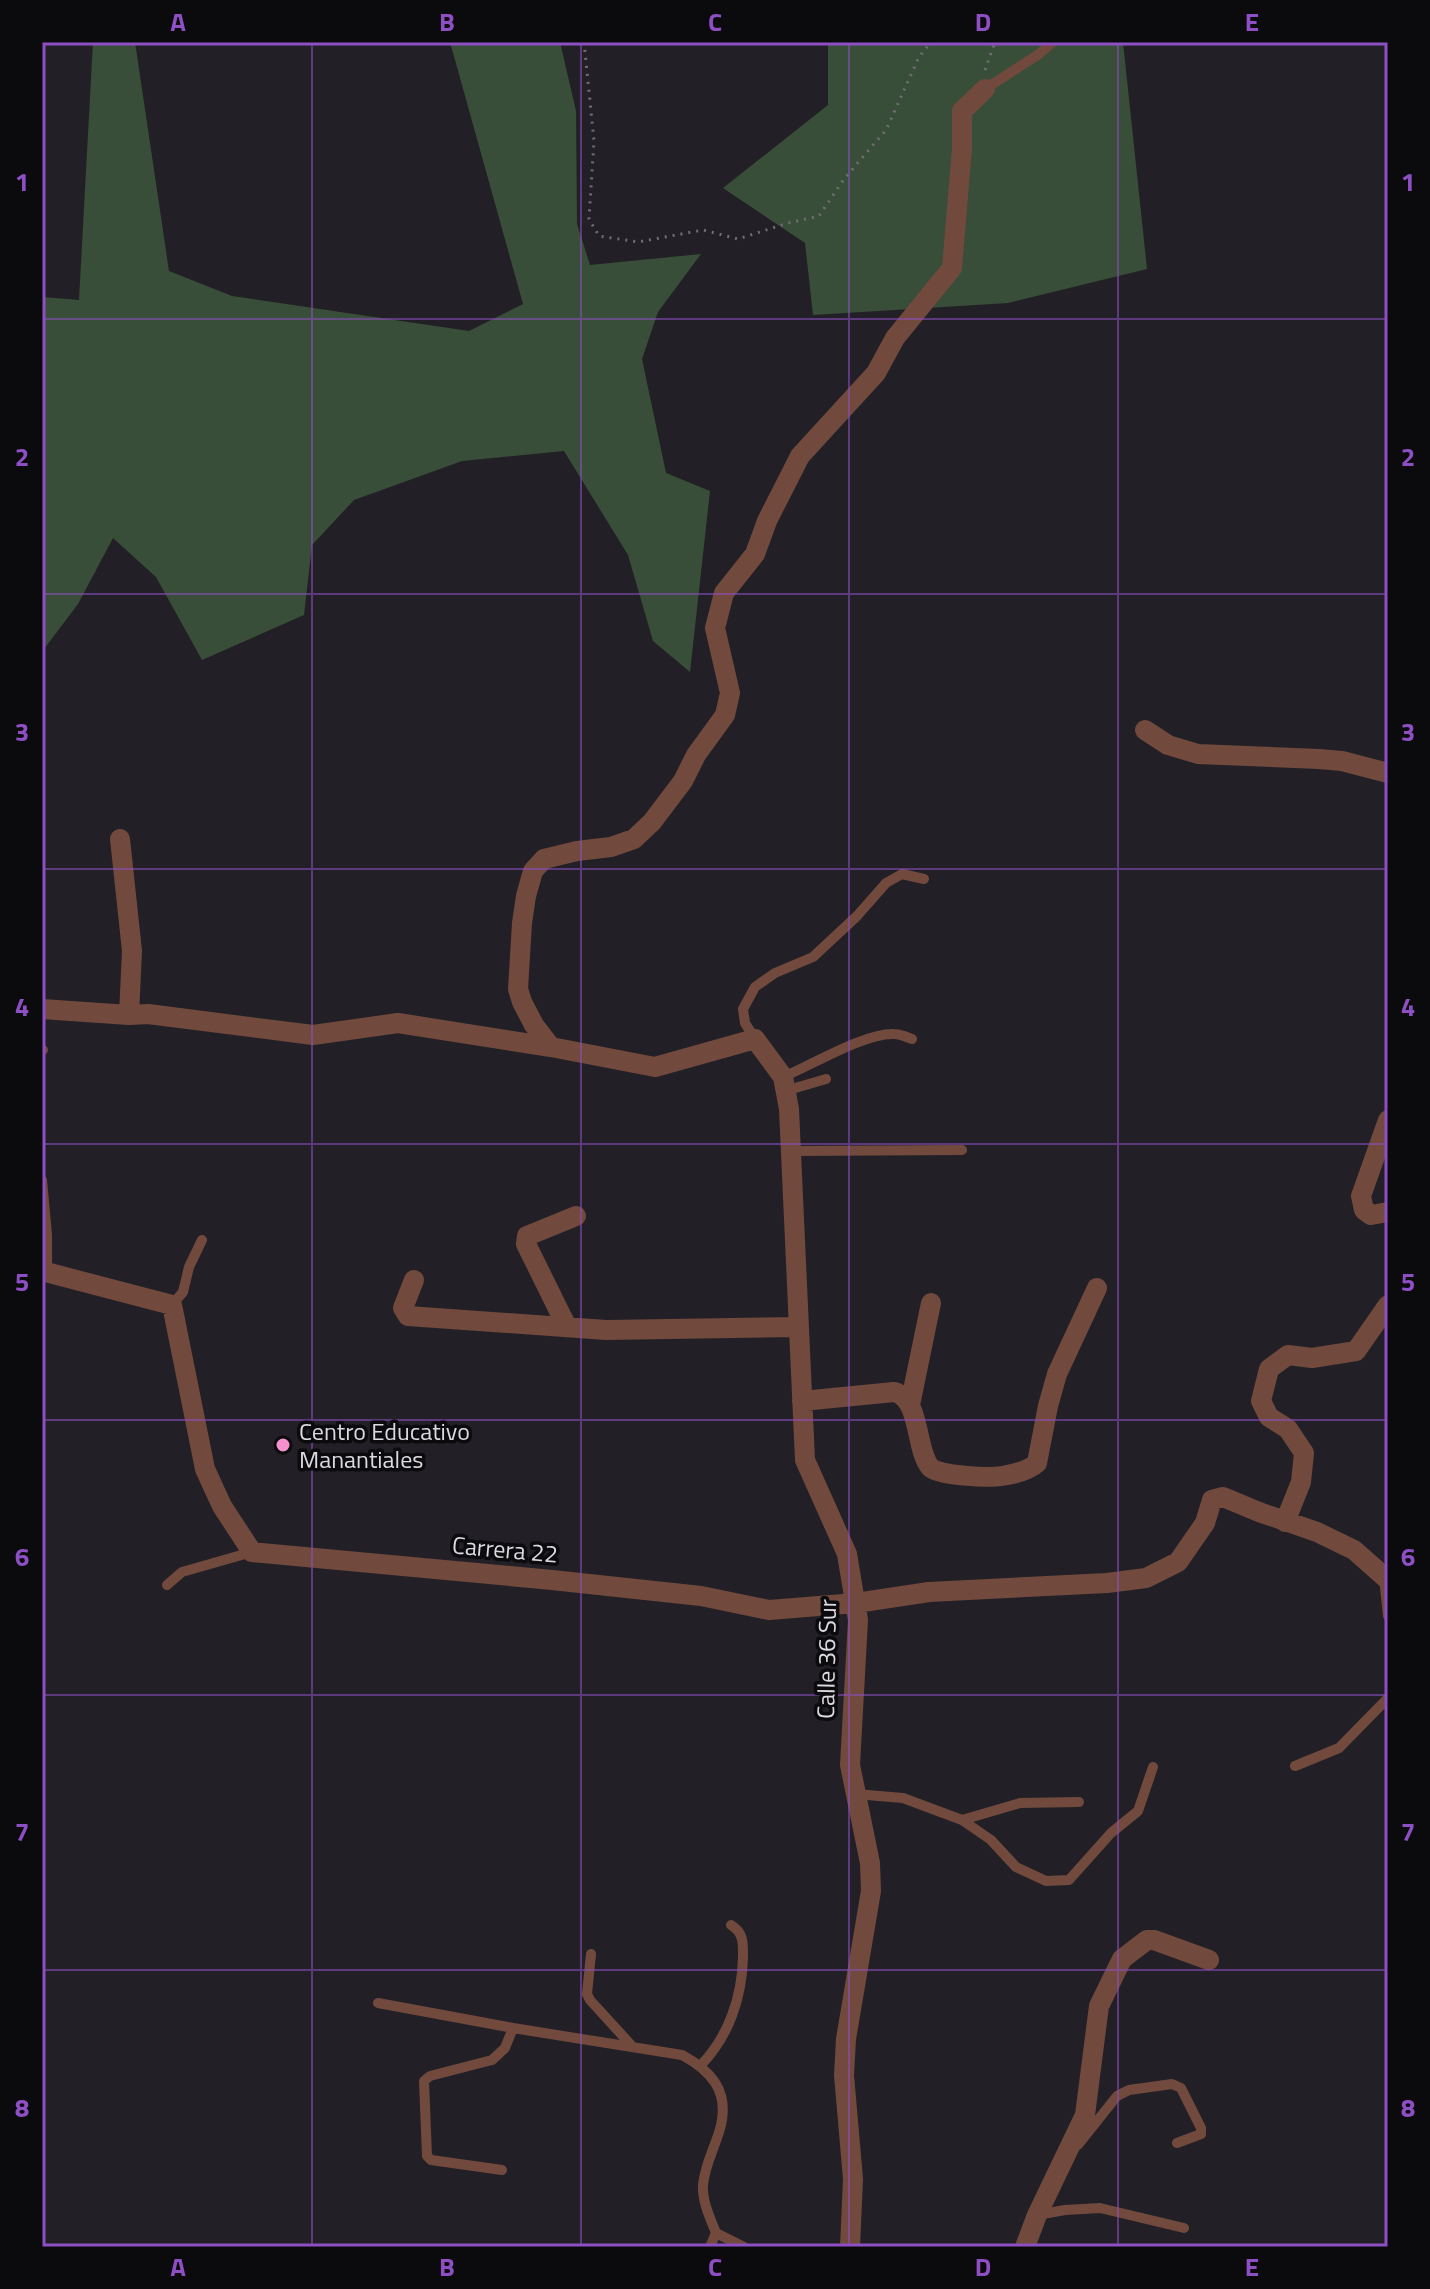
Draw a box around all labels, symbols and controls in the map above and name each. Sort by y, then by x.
text: A [170,2,186,41]
text: B [439,2,455,41]
text: C [708,2,722,41]
text: D [975,2,991,41]
text: E [1245,2,1259,41]
text: 1 [15,162,29,201]
text: 1 [1401,162,1415,201]
text: 2 [15,437,29,476]
text: 2 [1401,437,1415,476]
text: 3 [15,712,29,751]
text: 3 [1401,712,1415,751]
text: 4 [15,987,29,1026]
text: 4 [1401,987,1415,1026]
text: 5 [15,1262,29,1301]
text: 5 [1401,1262,1415,1301]
place label: Centro Educativo Manantiales [299,1413,470,1477]
marker: Centro Educativo Manantiales [274,1436,292,1454]
street label: Carrera 22 [451,1526,559,1572]
text: 6 [15,1537,29,1576]
text: 6 [1401,1537,1415,1576]
street label: Calle 36 Sur [807,1599,845,1719]
text: 7 [15,1812,29,1851]
text: 7 [1401,1812,1415,1851]
text: 8 [15,2088,29,2127]
text: 8 [1401,2088,1415,2127]
text: A [170,2247,186,2286]
text: B [439,2247,455,2286]
text: C [708,2247,722,2286]
text: D [975,2247,991,2286]
text: E [1245,2247,1259,2286]

